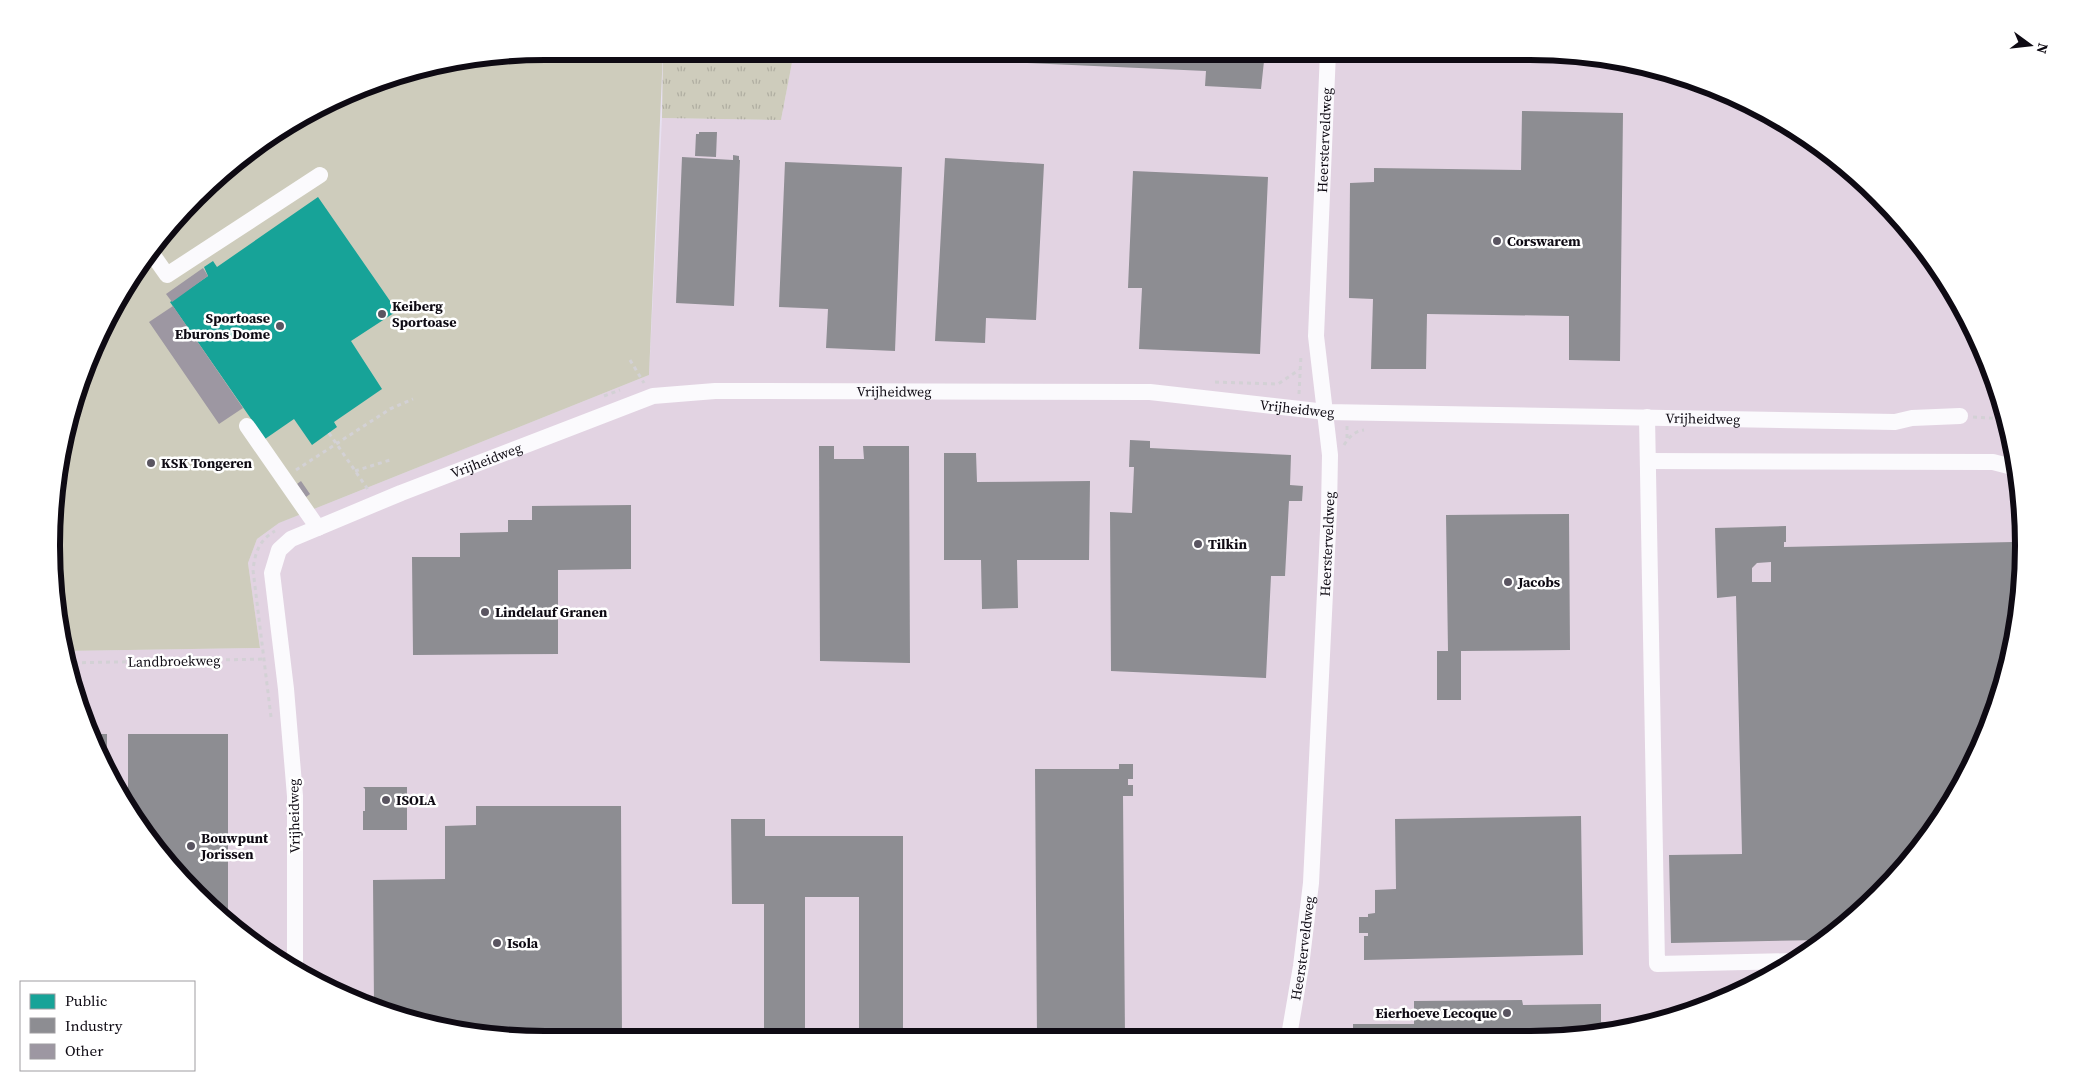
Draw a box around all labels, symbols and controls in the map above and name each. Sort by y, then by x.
north arrow [2005,20,2055,70]
text: N [2032,41,2054,56]
street label: Heersterveldweg [1312,87,1336,193]
place label: Corswarem [1507,231,1581,251]
marker: Corswarem [1491,235,1503,247]
place label: Keiberg Sportoase [392,296,456,332]
place label: Sportoase Eburons Dome [175,308,270,344]
marker: Keiberg Sportoase [376,308,388,320]
marker: Sportoase Eburons Dome [274,320,286,332]
street label: Vrijheidweg [856,381,932,401]
street label: Vrijheidweg [1259,395,1335,422]
street label: Vrijheidweg [1665,408,1740,429]
street label: Vrijheidweg [448,437,525,483]
place label: KSK Tongeren [161,453,252,473]
marker: KSK Tongeren [145,457,157,469]
street label: Heersterveldweg [1315,491,1339,597]
place label: Tilkin [1208,534,1247,554]
marker: Tilkin [1192,538,1204,550]
place label: Jacobs [1517,572,1561,592]
marker: Jacobs [1502,576,1514,588]
place label: Lindelauf Granen [495,602,608,622]
marker: Lindelauf Granen [479,606,491,618]
street label: Landbroekweg [127,650,221,672]
street label: Vrijheidweg [283,778,305,854]
place label: ISOLA [396,790,437,810]
marker: ISOLA [380,794,392,806]
place label: Bouwpunt Jorissen [200,828,269,864]
marker: Bouwpunt Jorissen [185,840,197,852]
street label: Heersterveldweg [1285,895,1319,1002]
place label: Isola [507,933,539,953]
marker: Isola [491,937,503,949]
legend [20,981,195,1071]
text: Public [65,990,107,1011]
place label: Eierhoeve Lecoque [1375,1003,1497,1023]
marker: Eierhoeve Lecoque [1501,1007,1513,1019]
text: Industry [65,1015,123,1036]
text: Other [65,1040,104,1061]

